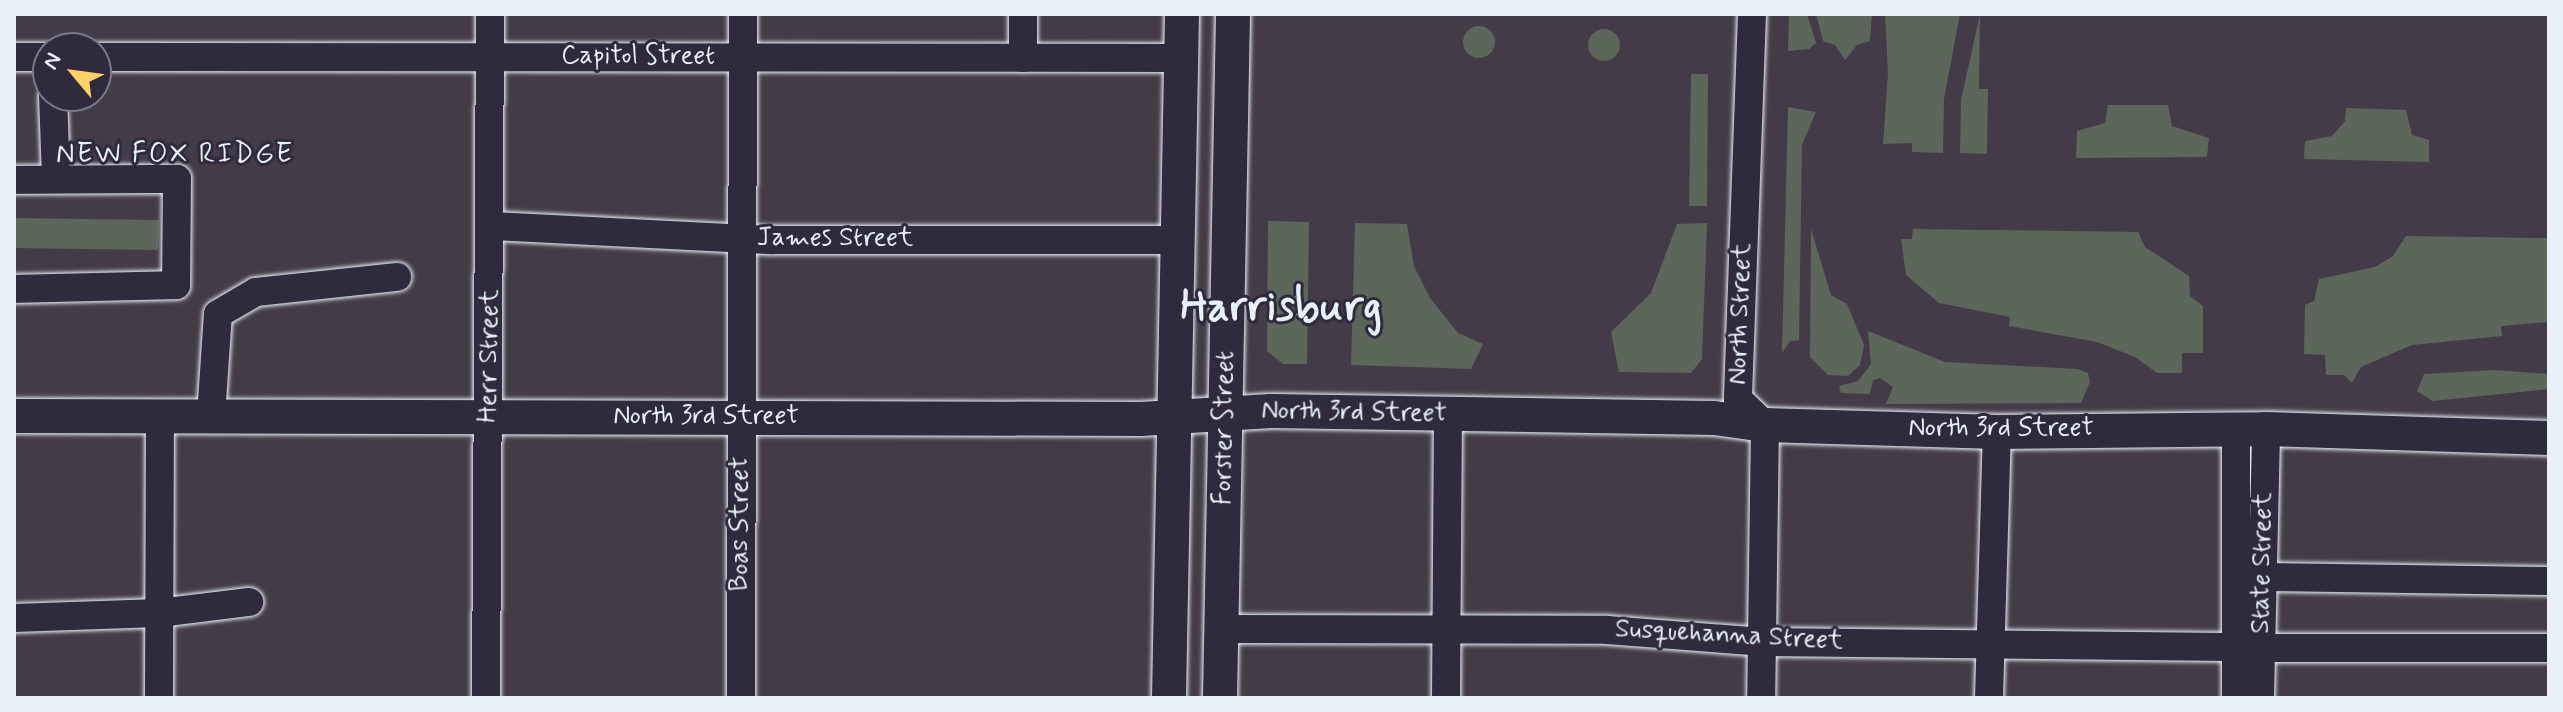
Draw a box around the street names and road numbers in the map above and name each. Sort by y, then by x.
street label: Capitol Street [559,41,717,73]
street label: James Street [757,223,913,255]
street label: North Street [1723,243,1759,385]
street label: Herr Street [473,289,507,423]
street label: Forster Street [1208,348,1242,508]
street label: North 3rd Street [1262,396,1446,430]
street label: North 3rd Street [614,401,798,433]
street label: North 3rd Street [1909,413,2093,445]
street label: Boas Street [725,457,757,591]
street label: State Street [2246,492,2280,634]
street label: Susquehanna Street [1614,614,1844,658]

